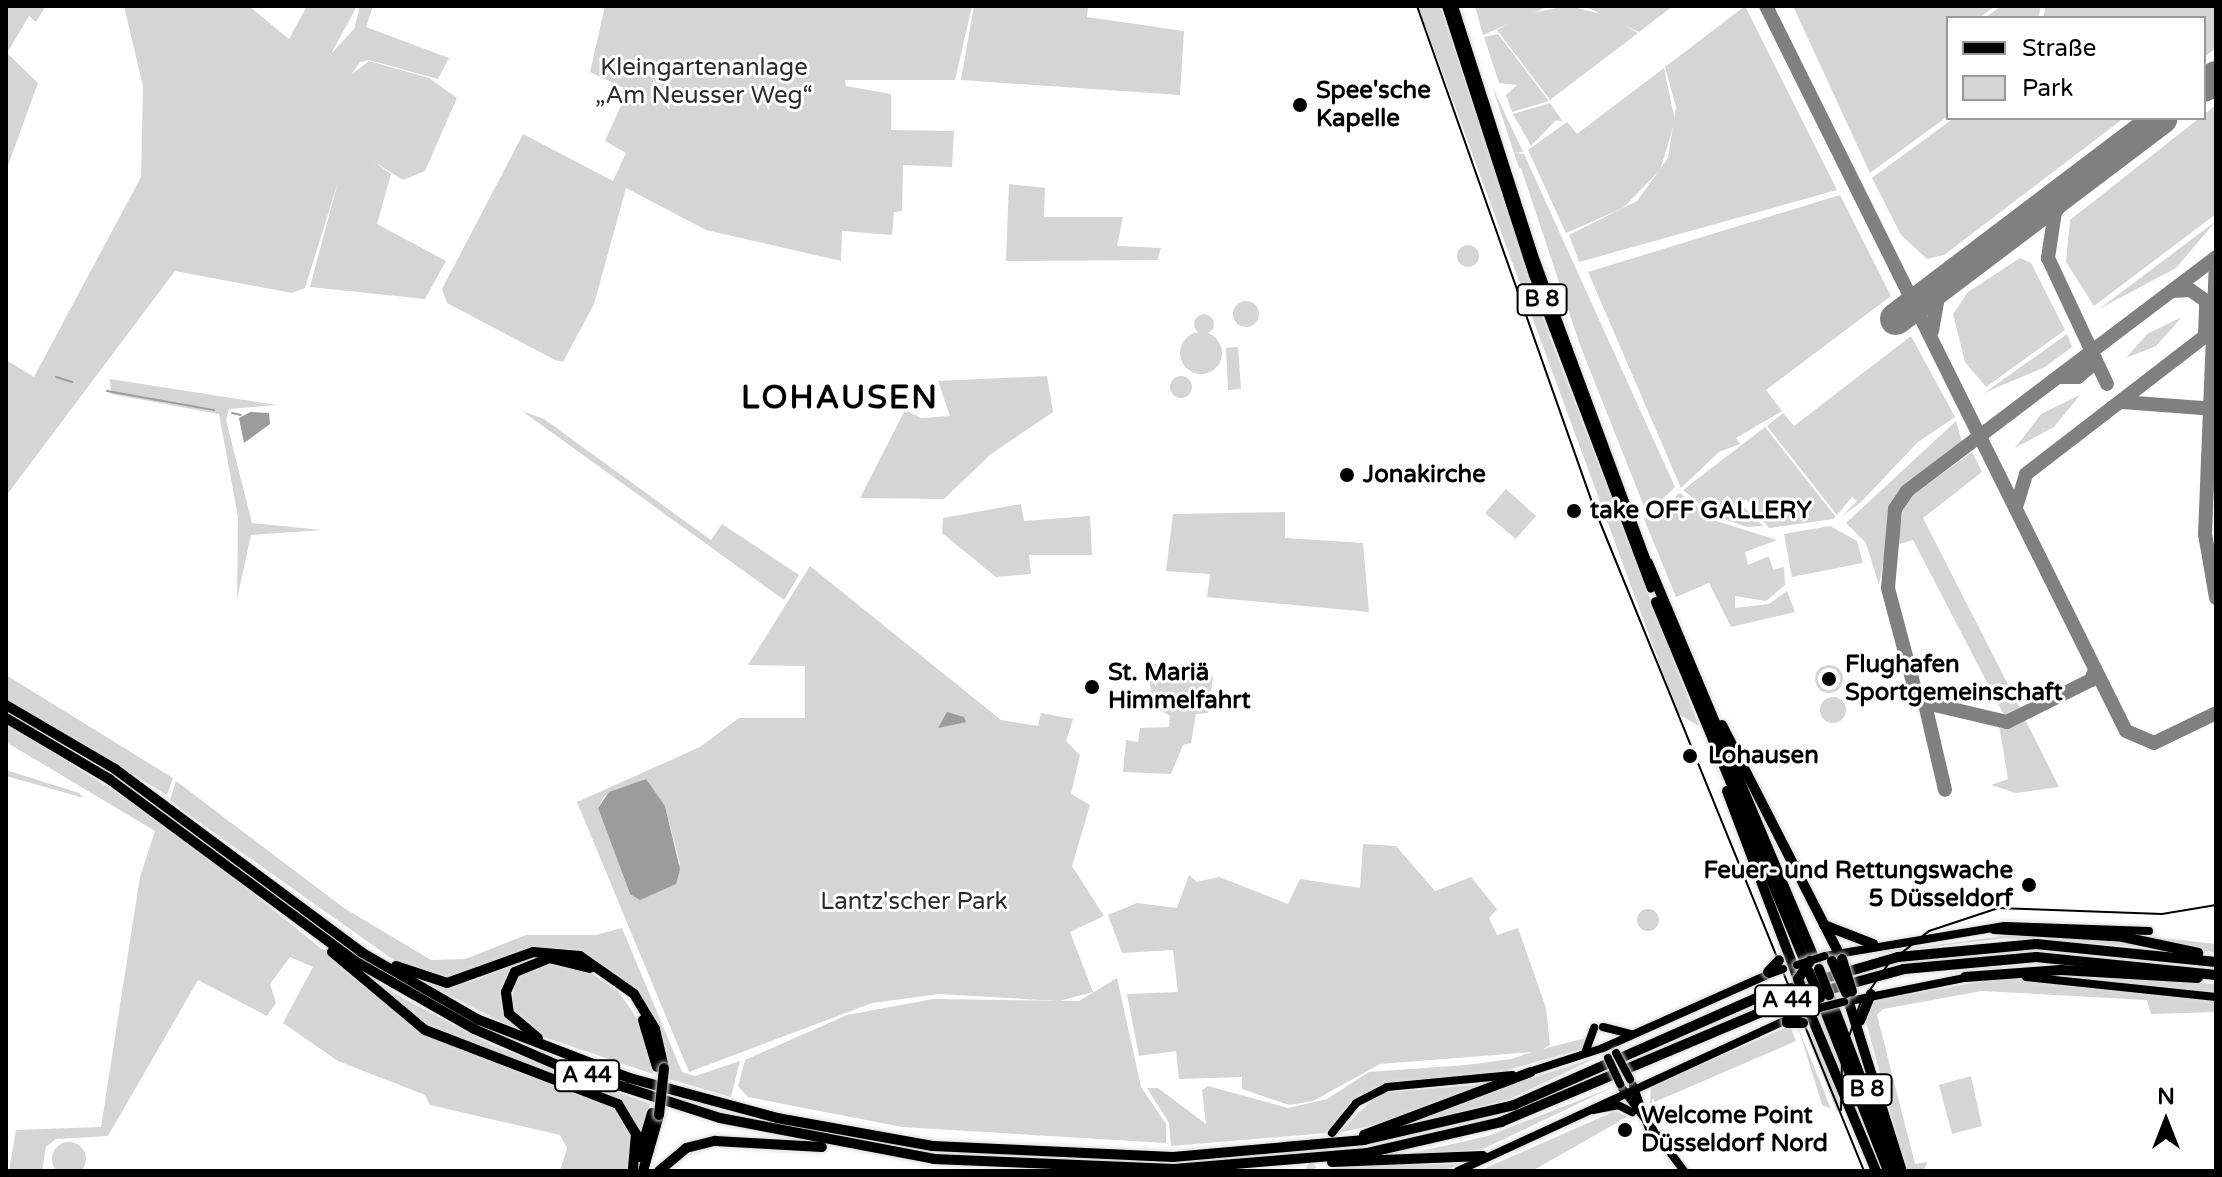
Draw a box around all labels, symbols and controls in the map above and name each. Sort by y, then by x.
legend [1946,16,2206,120]
text: Straße [2022,34,2096,63]
park label: Kleingartenanlage „Am Neusser Weg“ [595,54,813,110]
text: Park [2022,74,2073,103]
place label: Spee'sche Kapelle [1316,77,1431,133]
marker: Spee'sche Kapelle [1291,96,1309,114]
road number: B 8 [1516,282,1568,318]
district label: LOHAUSEN [741,379,939,417]
place label: Jonakirche [1363,461,1486,489]
marker: Jonakirche [1338,466,1356,484]
place label: take OFF GALLERY [1590,497,1812,525]
marker: take OFF GALLERY [1565,502,1583,520]
place label: Flughafen Sportgemeinschaft [1845,651,2063,707]
place label: St. Mariä Himmelfahrt [1108,659,1251,715]
marker: Flughafen Sportgemeinschaft [1820,670,1838,688]
marker: St. Mariä Himmelfahrt [1083,678,1101,696]
place label: Lohausen [1708,742,1819,770]
marker: Lohausen [1679,745,1701,767]
place label: Feuer- und Rettungswache 5 Düsseldorf [1704,857,2013,913]
marker: Feuer- und Rettungswache 5 Düsseldorf [2020,876,2038,894]
park label: Lantz'scher Park [820,888,1008,916]
road number: A 44 [1753,983,1821,1019]
road number: A 44 [553,1058,621,1094]
road number: B 8 [1841,1072,1893,1108]
north arrow [2126,1081,2206,1161]
text: N [2157,1084,2175,1110]
place label: Welcome Point Düsseldorf Nord [1641,1102,1828,1158]
marker: Welcome Point Düsseldorf Nord [1616,1121,1634,1139]

